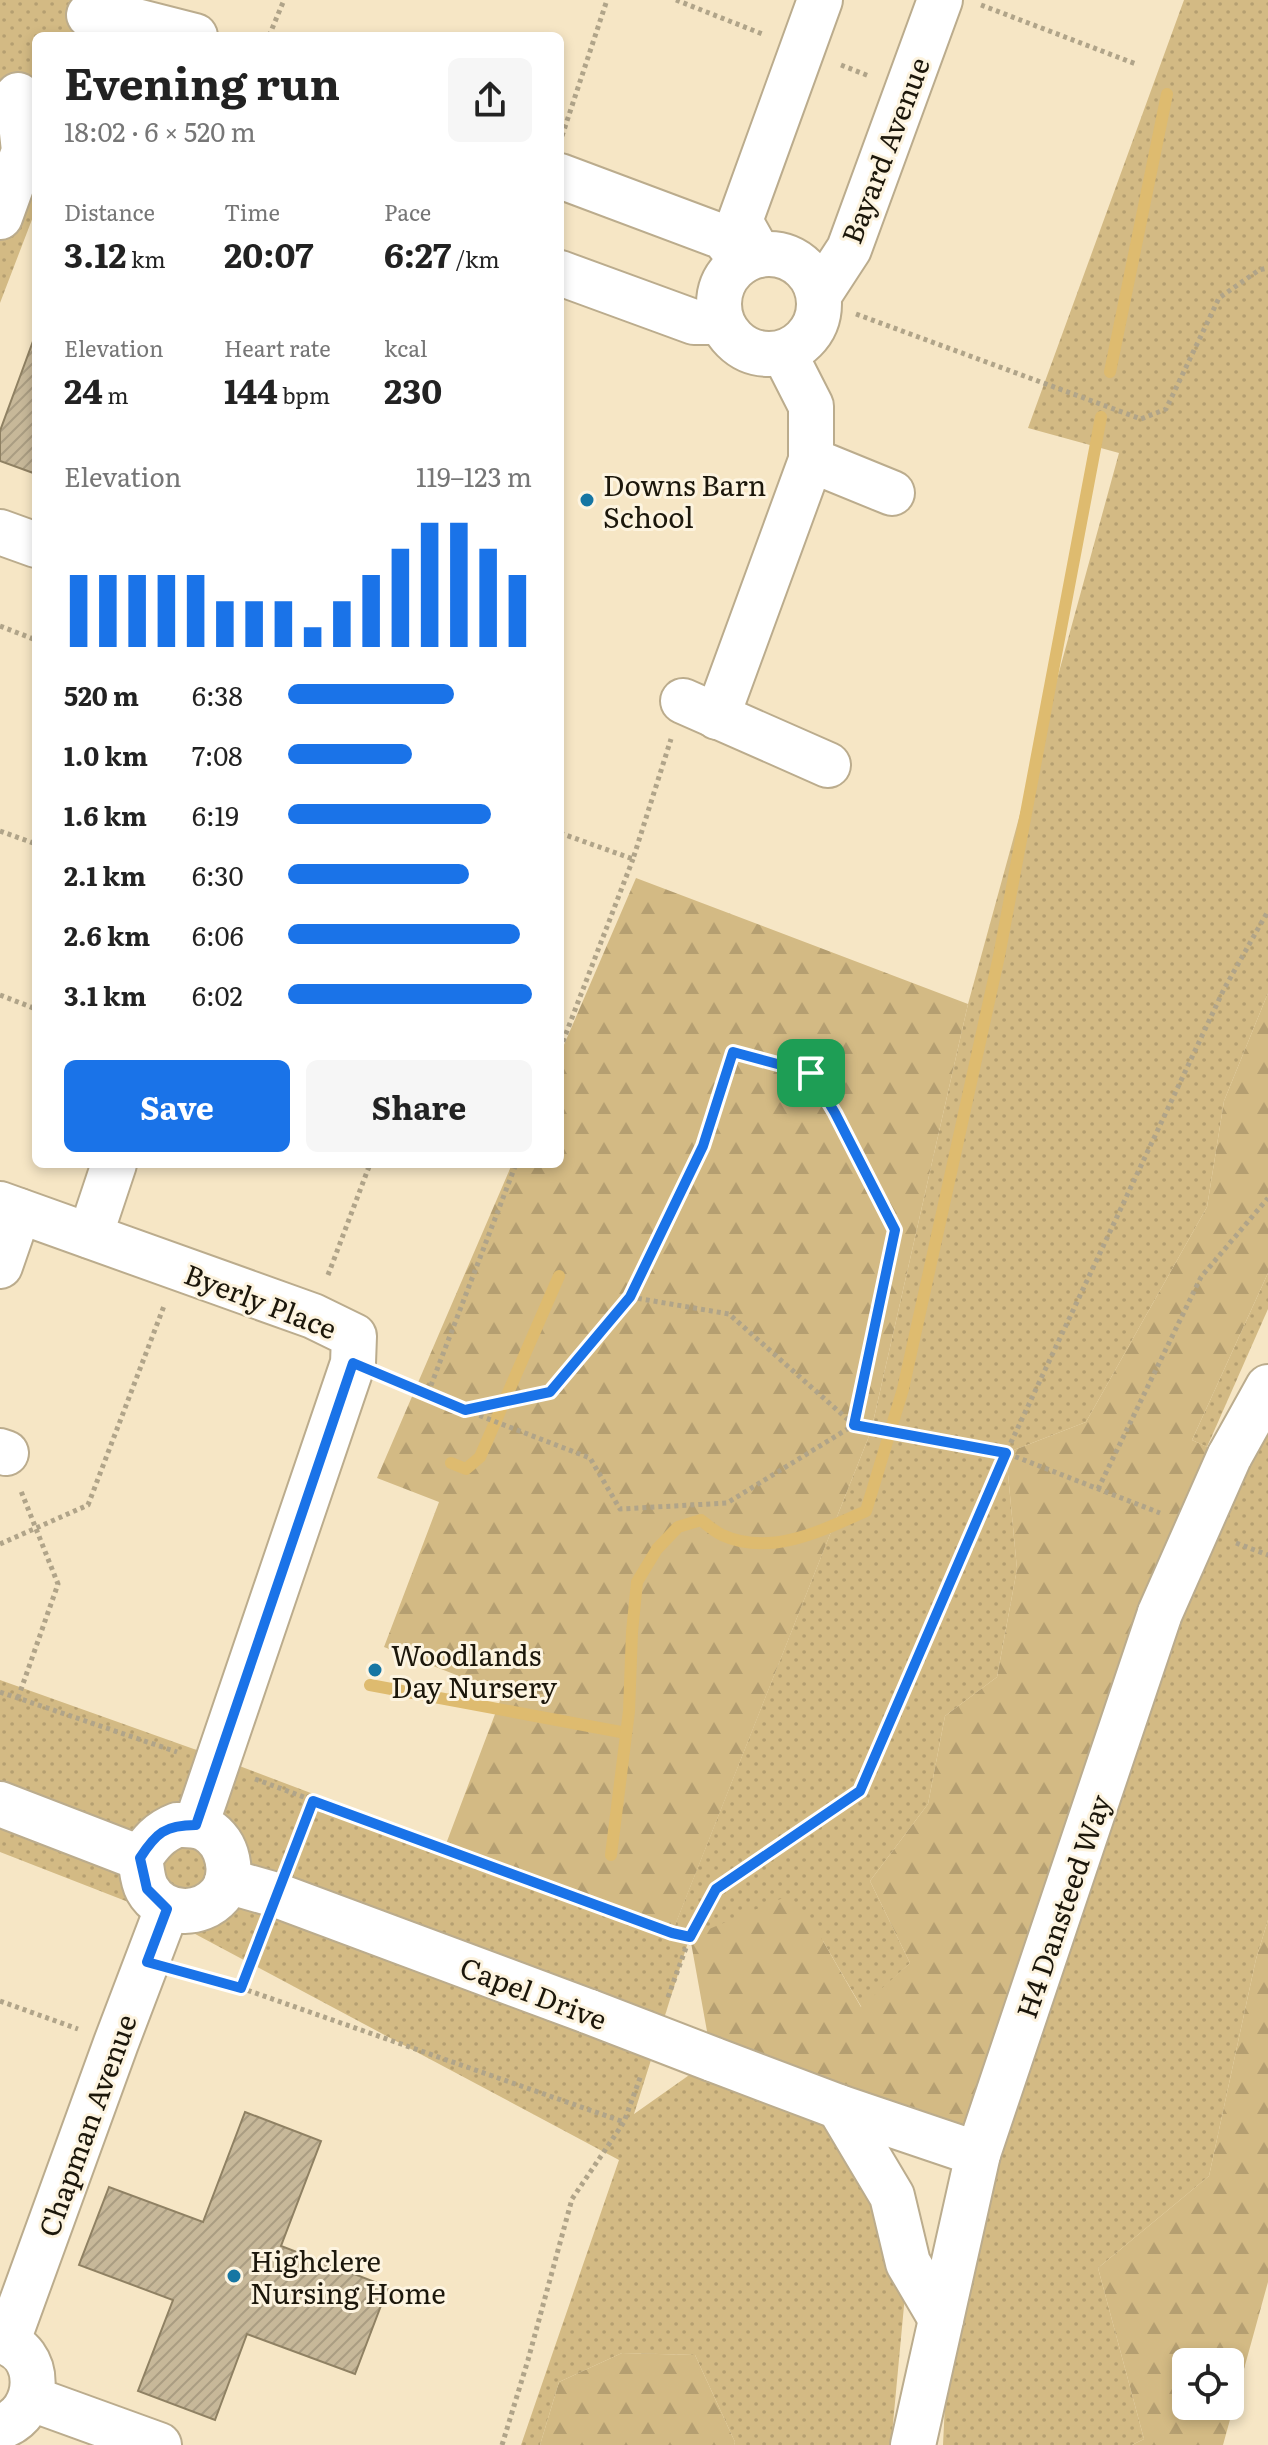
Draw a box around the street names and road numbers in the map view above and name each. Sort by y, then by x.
street label: Bayard Avenue [829,51,939,249]
street label: Byerly Place [179,1252,343,1348]
street label: H4 Dansteed Way [1004,1788,1120,2024]
street label: Capel Drive [455,1945,613,2039]
street label: Chapman Avenue [26,2008,146,2242]

